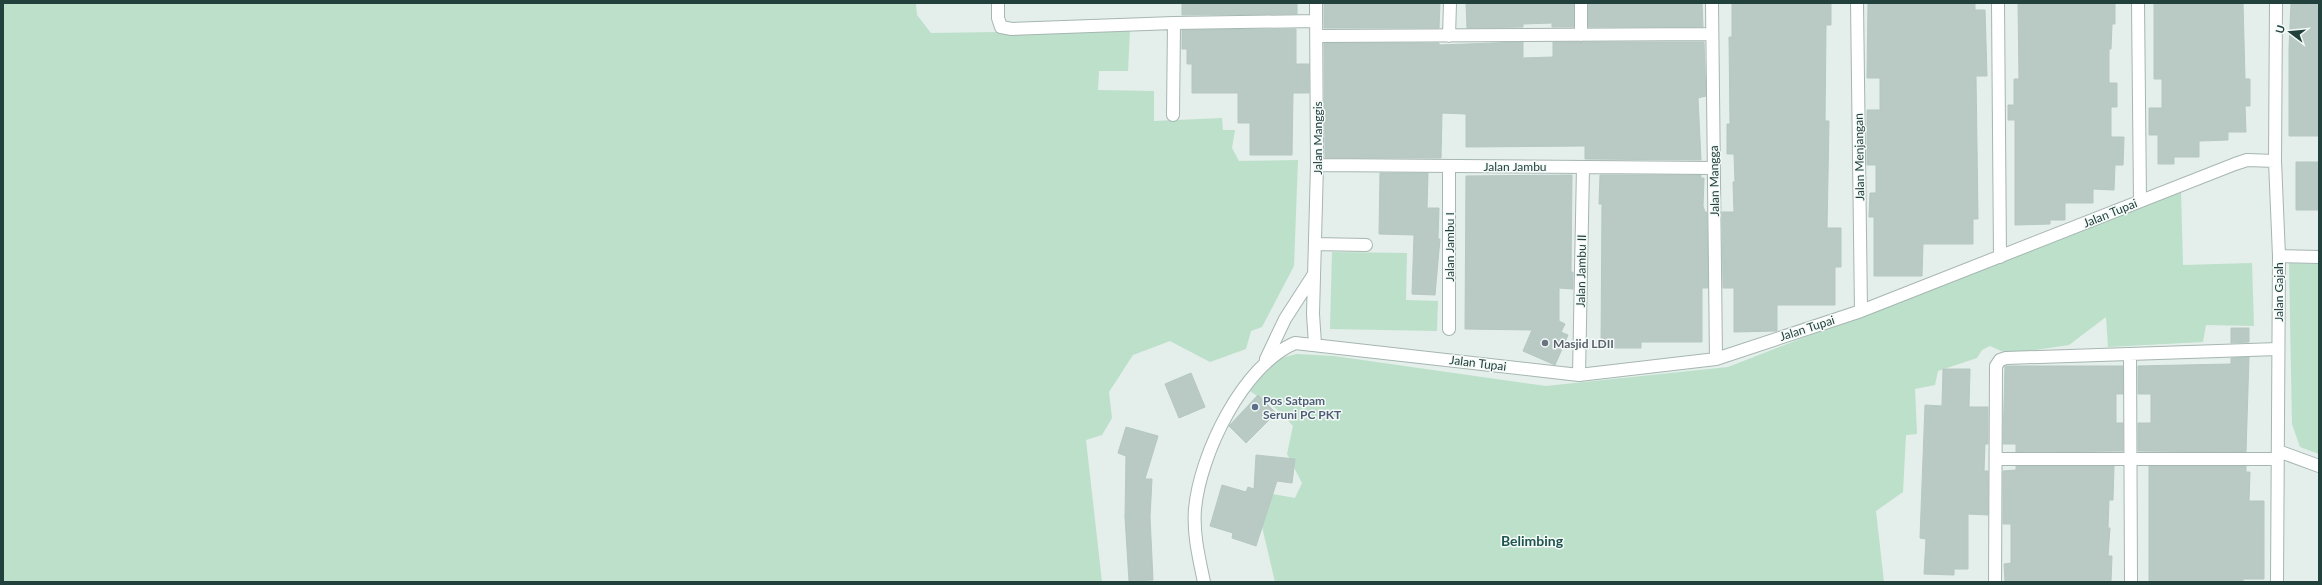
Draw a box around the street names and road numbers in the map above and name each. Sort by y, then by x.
street label: Jalan Manggis [1310,101,1325,175]
street label: Jalan Menjangan [1851,113,1867,201]
street label: Jalan Mangga [1706,145,1722,217]
street label: Jalan Jambu [1483,159,1547,174]
street label: Jalan Tupai [2081,195,2139,231]
street label: Jalan Jambu I [1442,212,1457,282]
street label: Jalan Jambu II [1573,234,1589,308]
street label: Jalan Gajah [2271,262,2286,322]
street label: Jalan Tupai [1778,312,1837,344]
street label: Jalan Tupai [1449,352,1507,374]

